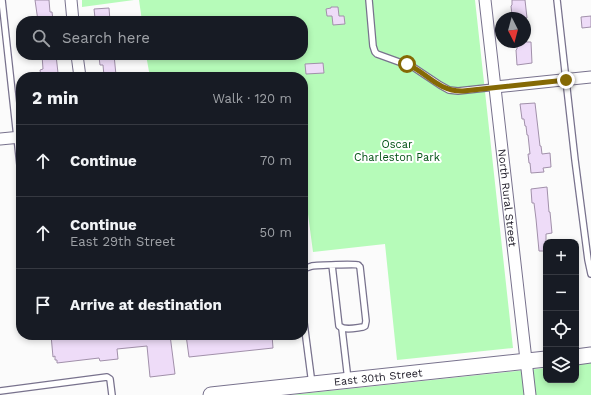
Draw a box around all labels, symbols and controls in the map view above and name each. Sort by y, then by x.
north arrow [495,12,531,48]
search box [16,16,308,60]
icon: search [30,27,52,49]
text: Search here [62,29,150,47]
route start [398,55,416,73]
route end [557,71,575,89]
text: 2 min [32,88,78,108]
text: Walk · 120 m [213,91,292,106]
park label: Oscar Charleston Park [354,138,440,164]
street label: North Rural Street [495,148,519,248]
icon: ahead [32,150,54,172]
text: Continue [70,152,137,170]
text: 70 m [260,153,292,168]
text: Continue [70,216,137,234]
icon: ahead [32,222,54,244]
text: 50 m [260,225,292,240]
text: East 29th Street [70,234,175,249]
map controls [543,239,579,383]
button: + [543,239,579,275]
button: − [543,275,579,311]
icon: arrive [32,294,54,316]
text: Arrive at destination [70,296,222,314]
button: locate [543,311,579,347]
button: layers [543,347,579,383]
street label: East 30th Street [333,366,423,389]

